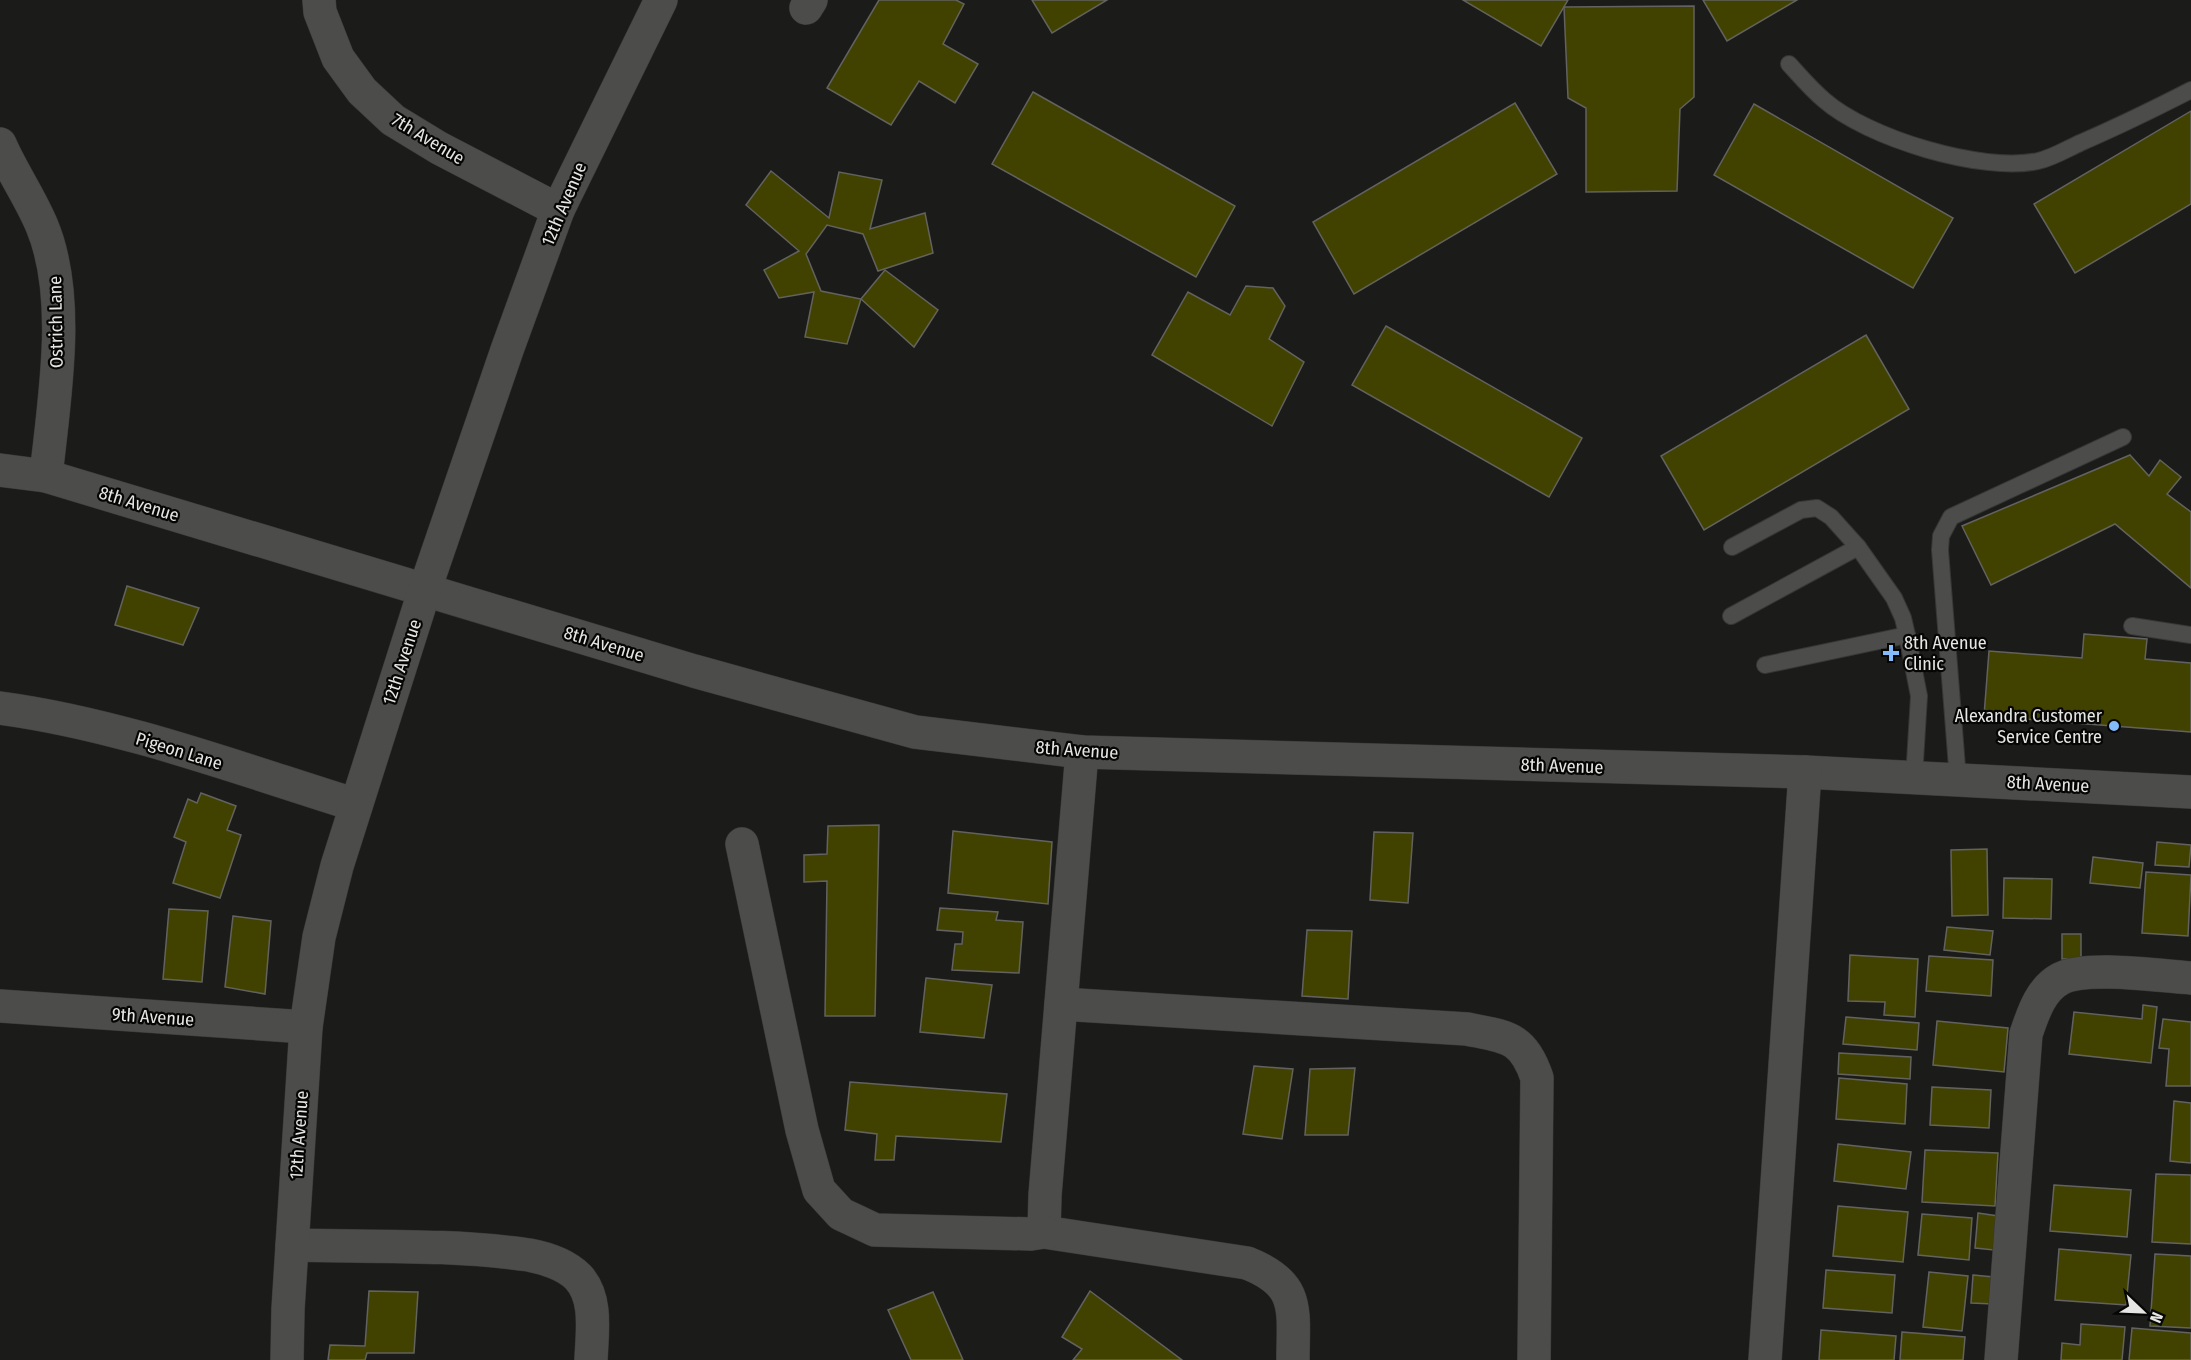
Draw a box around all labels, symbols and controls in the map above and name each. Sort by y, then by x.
street label: 7th Avenue [388,109,468,169]
street label: 12th Avenue [537,159,591,249]
street label: Ostrich Lane [44,276,68,368]
street label: 8th Avenue [96,481,182,527]
street label: 12th Avenue [378,616,426,708]
street label: 8th Avenue [561,621,647,667]
place label: 8th Avenue Clinic [1904,632,1987,675]
marker: 8th Avenue Clinic [1882,644,1900,662]
place label: Alexandra Customer Service Centre [1955,705,2103,748]
marker: Alexandra Customer Service Centre [2107,719,2121,733]
street label: Pigeon Lane [133,727,225,775]
street label: 8th Avenue [1035,736,1119,764]
street label: 8th Avenue [1520,754,1604,778]
street label: 8th Avenue [2006,771,2090,797]
street label: 9th Avenue [111,1003,195,1031]
street label: 12th Avenue [285,1090,313,1180]
north arrow [2113,1282,2173,1342]
text: N [2146,1310,2167,1326]

